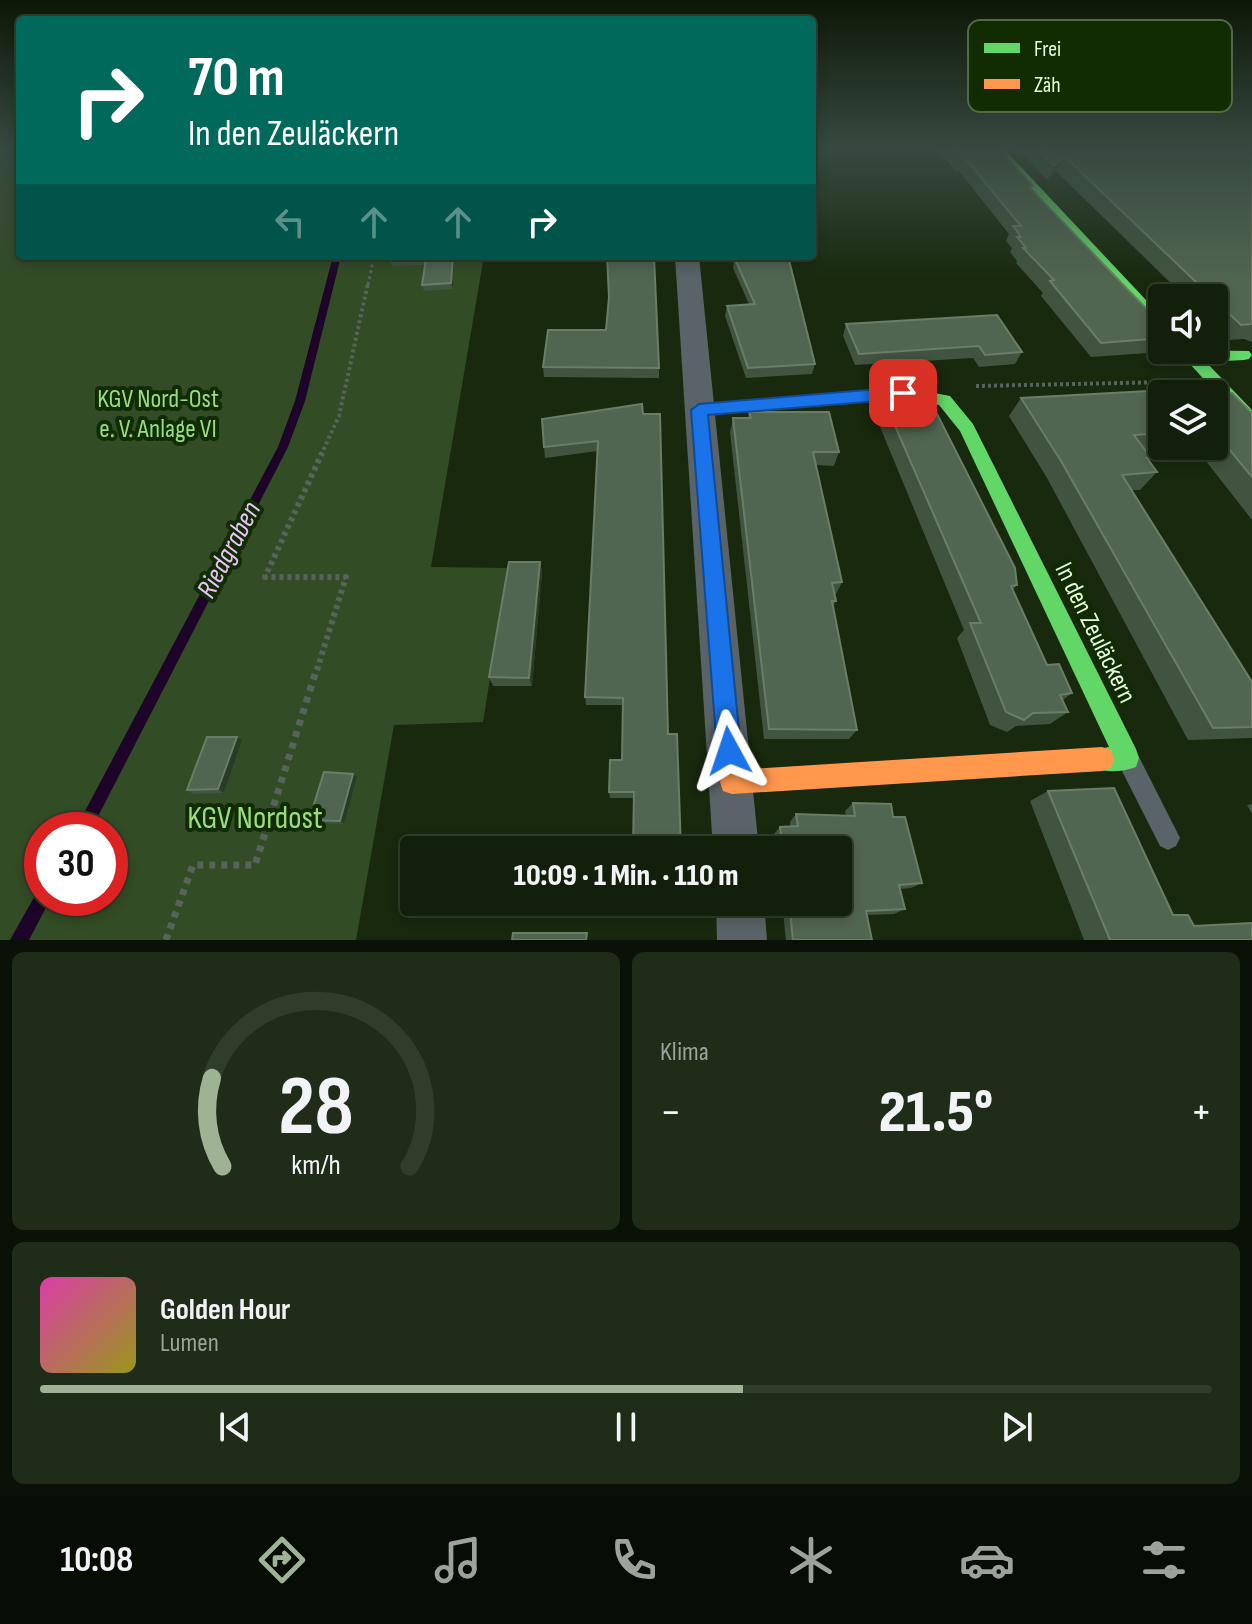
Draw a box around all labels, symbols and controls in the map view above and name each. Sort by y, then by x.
legend [968,20,1232,112]
text: Frei [1034,36,1061,63]
text: 70 m [188,45,285,112]
icon: right [56,48,160,152]
text: Zäh [1034,72,1061,99]
text: In den Zeuläckern [188,113,399,156]
icon: left [268,200,312,244]
icon: ahead [352,200,396,244]
icon: ahead [436,200,480,244]
icon: right [520,200,564,244]
map controls [1148,284,1228,460]
button: sound [1148,284,1228,364]
pin [869,359,937,427]
icon: arrive [881,371,925,415]
button: layers [1148,380,1228,460]
park label: KGV Nord-Ost e. V. Anlage VI [97,384,219,445]
water label: Riedgraben [190,496,268,604]
street label: In den Zeuläckern [1048,558,1142,708]
position arrow [687,709,771,793]
park label: KGV Nordost [187,799,323,838]
speed limit sign: 30 [24,812,128,916]
text: 10:09 · 1 Min. · 110 m [514,858,738,894]
text: Klima [660,1037,709,1068]
text: 28 [278,1058,354,1158]
text: 21.5° [879,1077,993,1149]
text: − [660,1086,682,1139]
text: + [1190,1086,1212,1139]
text: km/h [291,1148,341,1183]
text: Golden Hour [160,1292,290,1328]
text: Lumen [160,1328,219,1359]
icon: previous [213,1405,257,1449]
icon: pause [604,1405,648,1449]
icon: next [995,1405,1039,1449]
icon: directions [254,1532,310,1588]
icon: music [430,1532,486,1588]
icon: phone [606,1532,662,1588]
icon: climate [783,1532,839,1588]
icon: car [959,1532,1015,1588]
icon: filters [1136,1532,1192,1588]
text: 10:08 [60,1539,133,1582]

